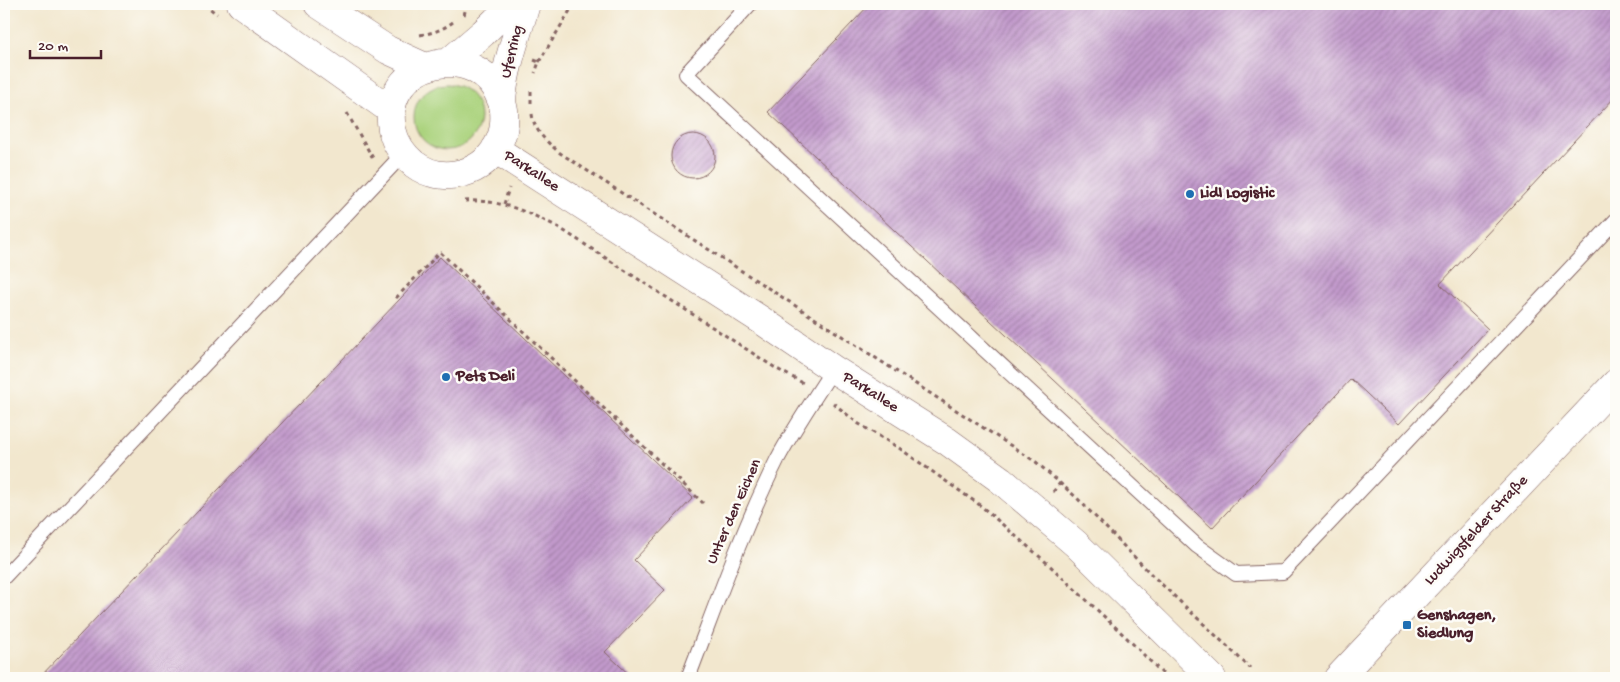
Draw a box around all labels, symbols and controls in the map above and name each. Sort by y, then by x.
street label: Uferring [497,24,529,80]
scale bar [30,28,101,60]
text: 20 m [38,38,68,56]
street label: Parkallee [499,146,563,198]
place label: Lidl Logistic [1200,185,1276,204]
marker: Lidl Logistic [1184,188,1196,200]
place label: Pets Deli [455,368,516,387]
street label: Parkallee [837,368,902,418]
marker: Pets Deli [440,371,452,383]
street label: Unter den Eichen [703,456,767,568]
street label: Ludwigsfelder Straße [1421,471,1534,590]
place label: Genshagen, Siedlung [1417,607,1496,644]
marker: Genshagen, Siedlung [1401,619,1413,631]

